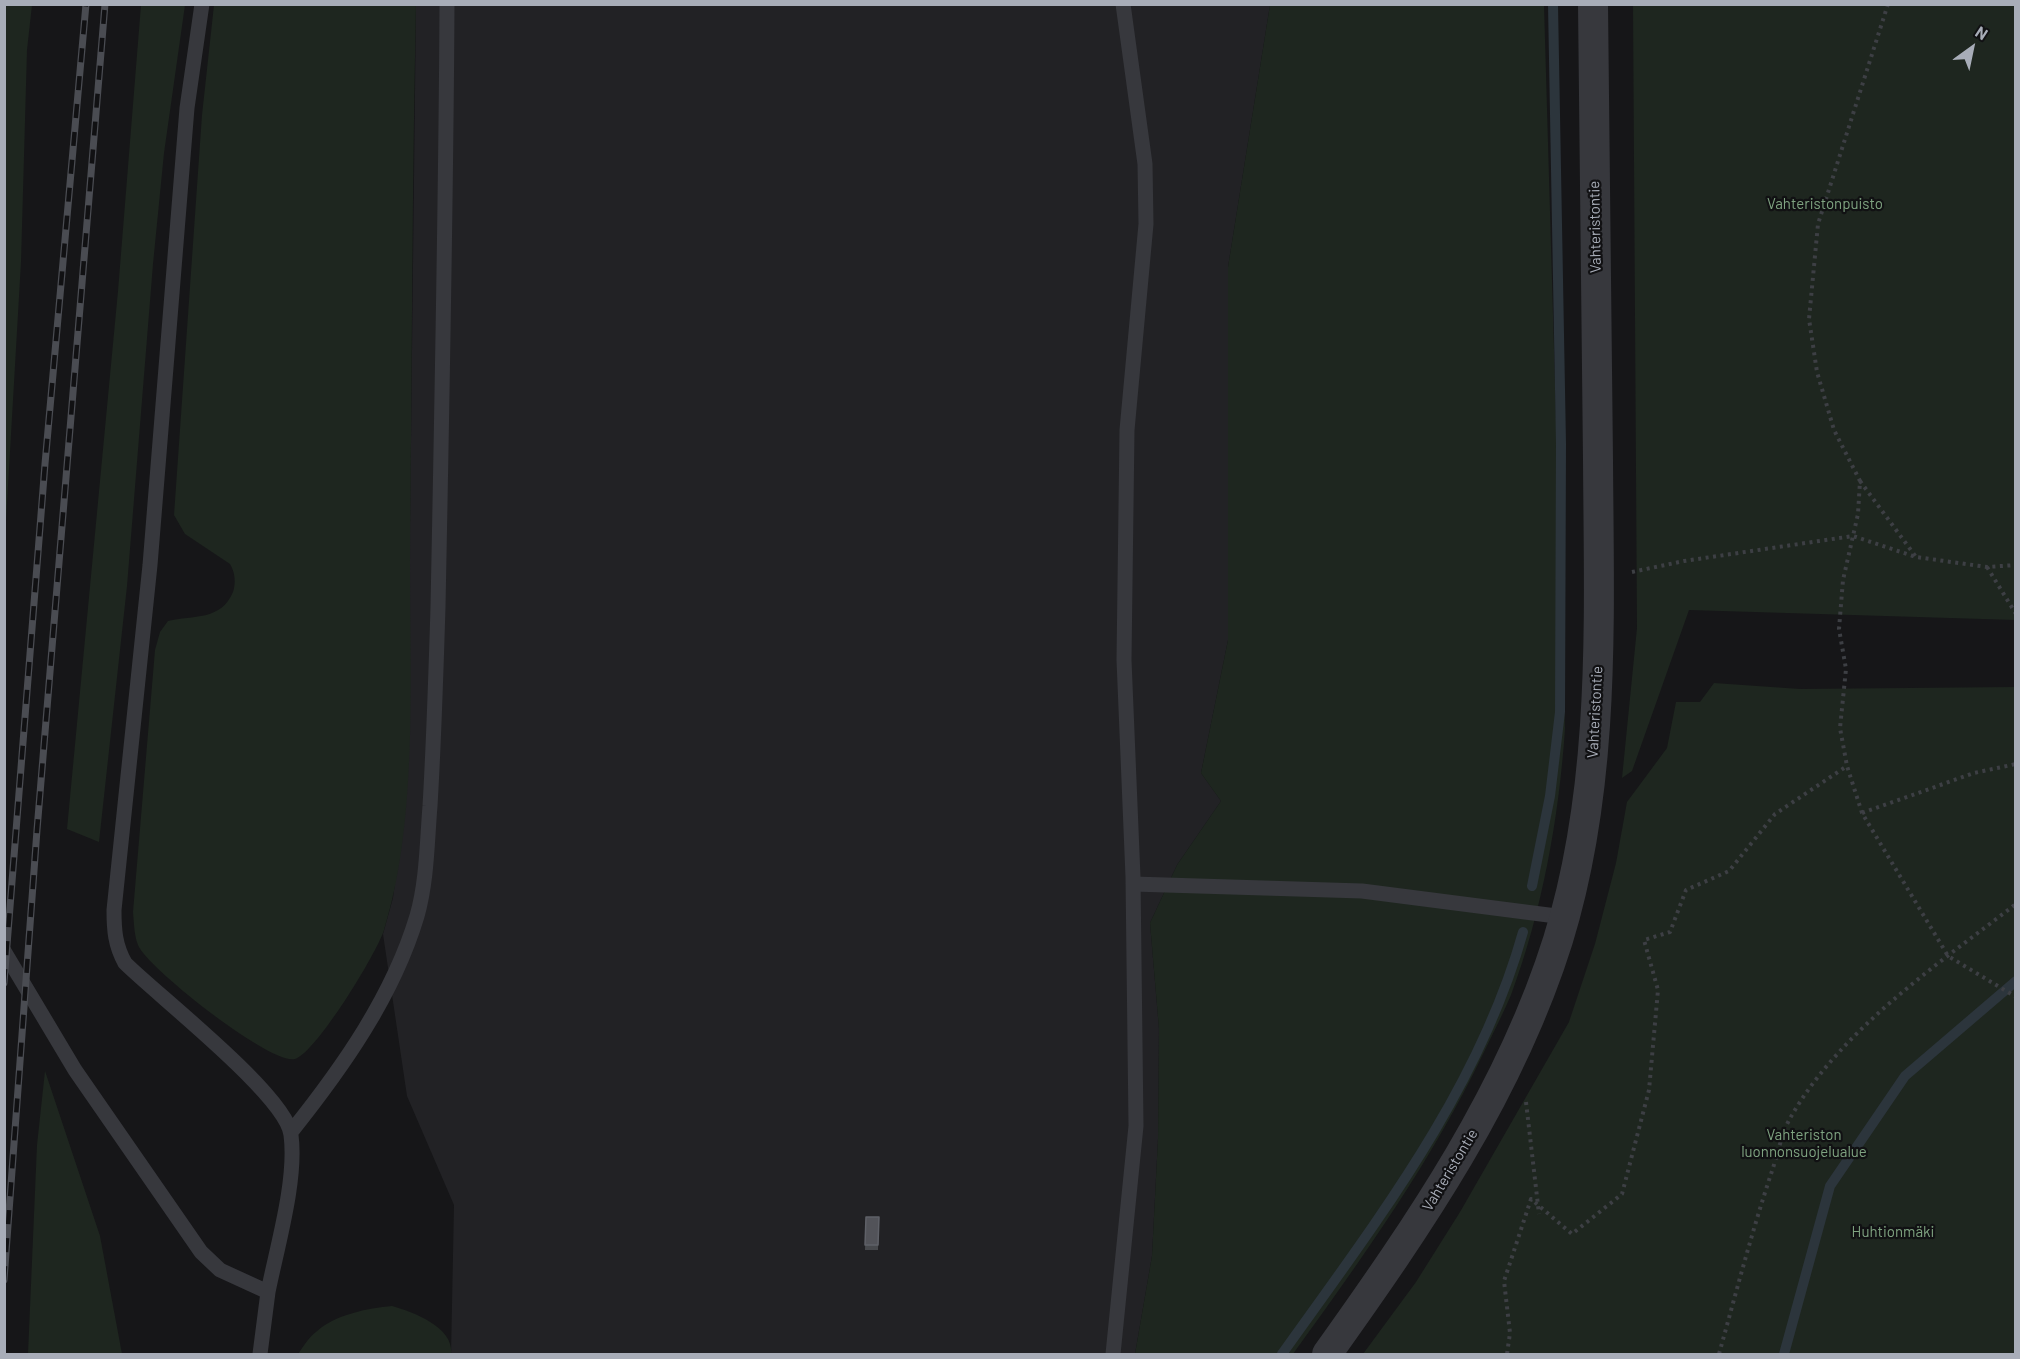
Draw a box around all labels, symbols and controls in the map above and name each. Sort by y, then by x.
north arrow [1942,18,2002,78]
text: N [1972,22,1992,43]
street label: Vahteristontie [1585,181,1605,273]
park label: Vahteristonpuisto [1767,195,1883,213]
street label: Vahteristontie [1584,665,1606,759]
street label: Vahteristontie [1419,1126,1481,1214]
park label: Vahteriston luonnonsuojelualue [1741,1126,1867,1161]
park label: Huhtionmäki [1852,1223,1934,1241]

